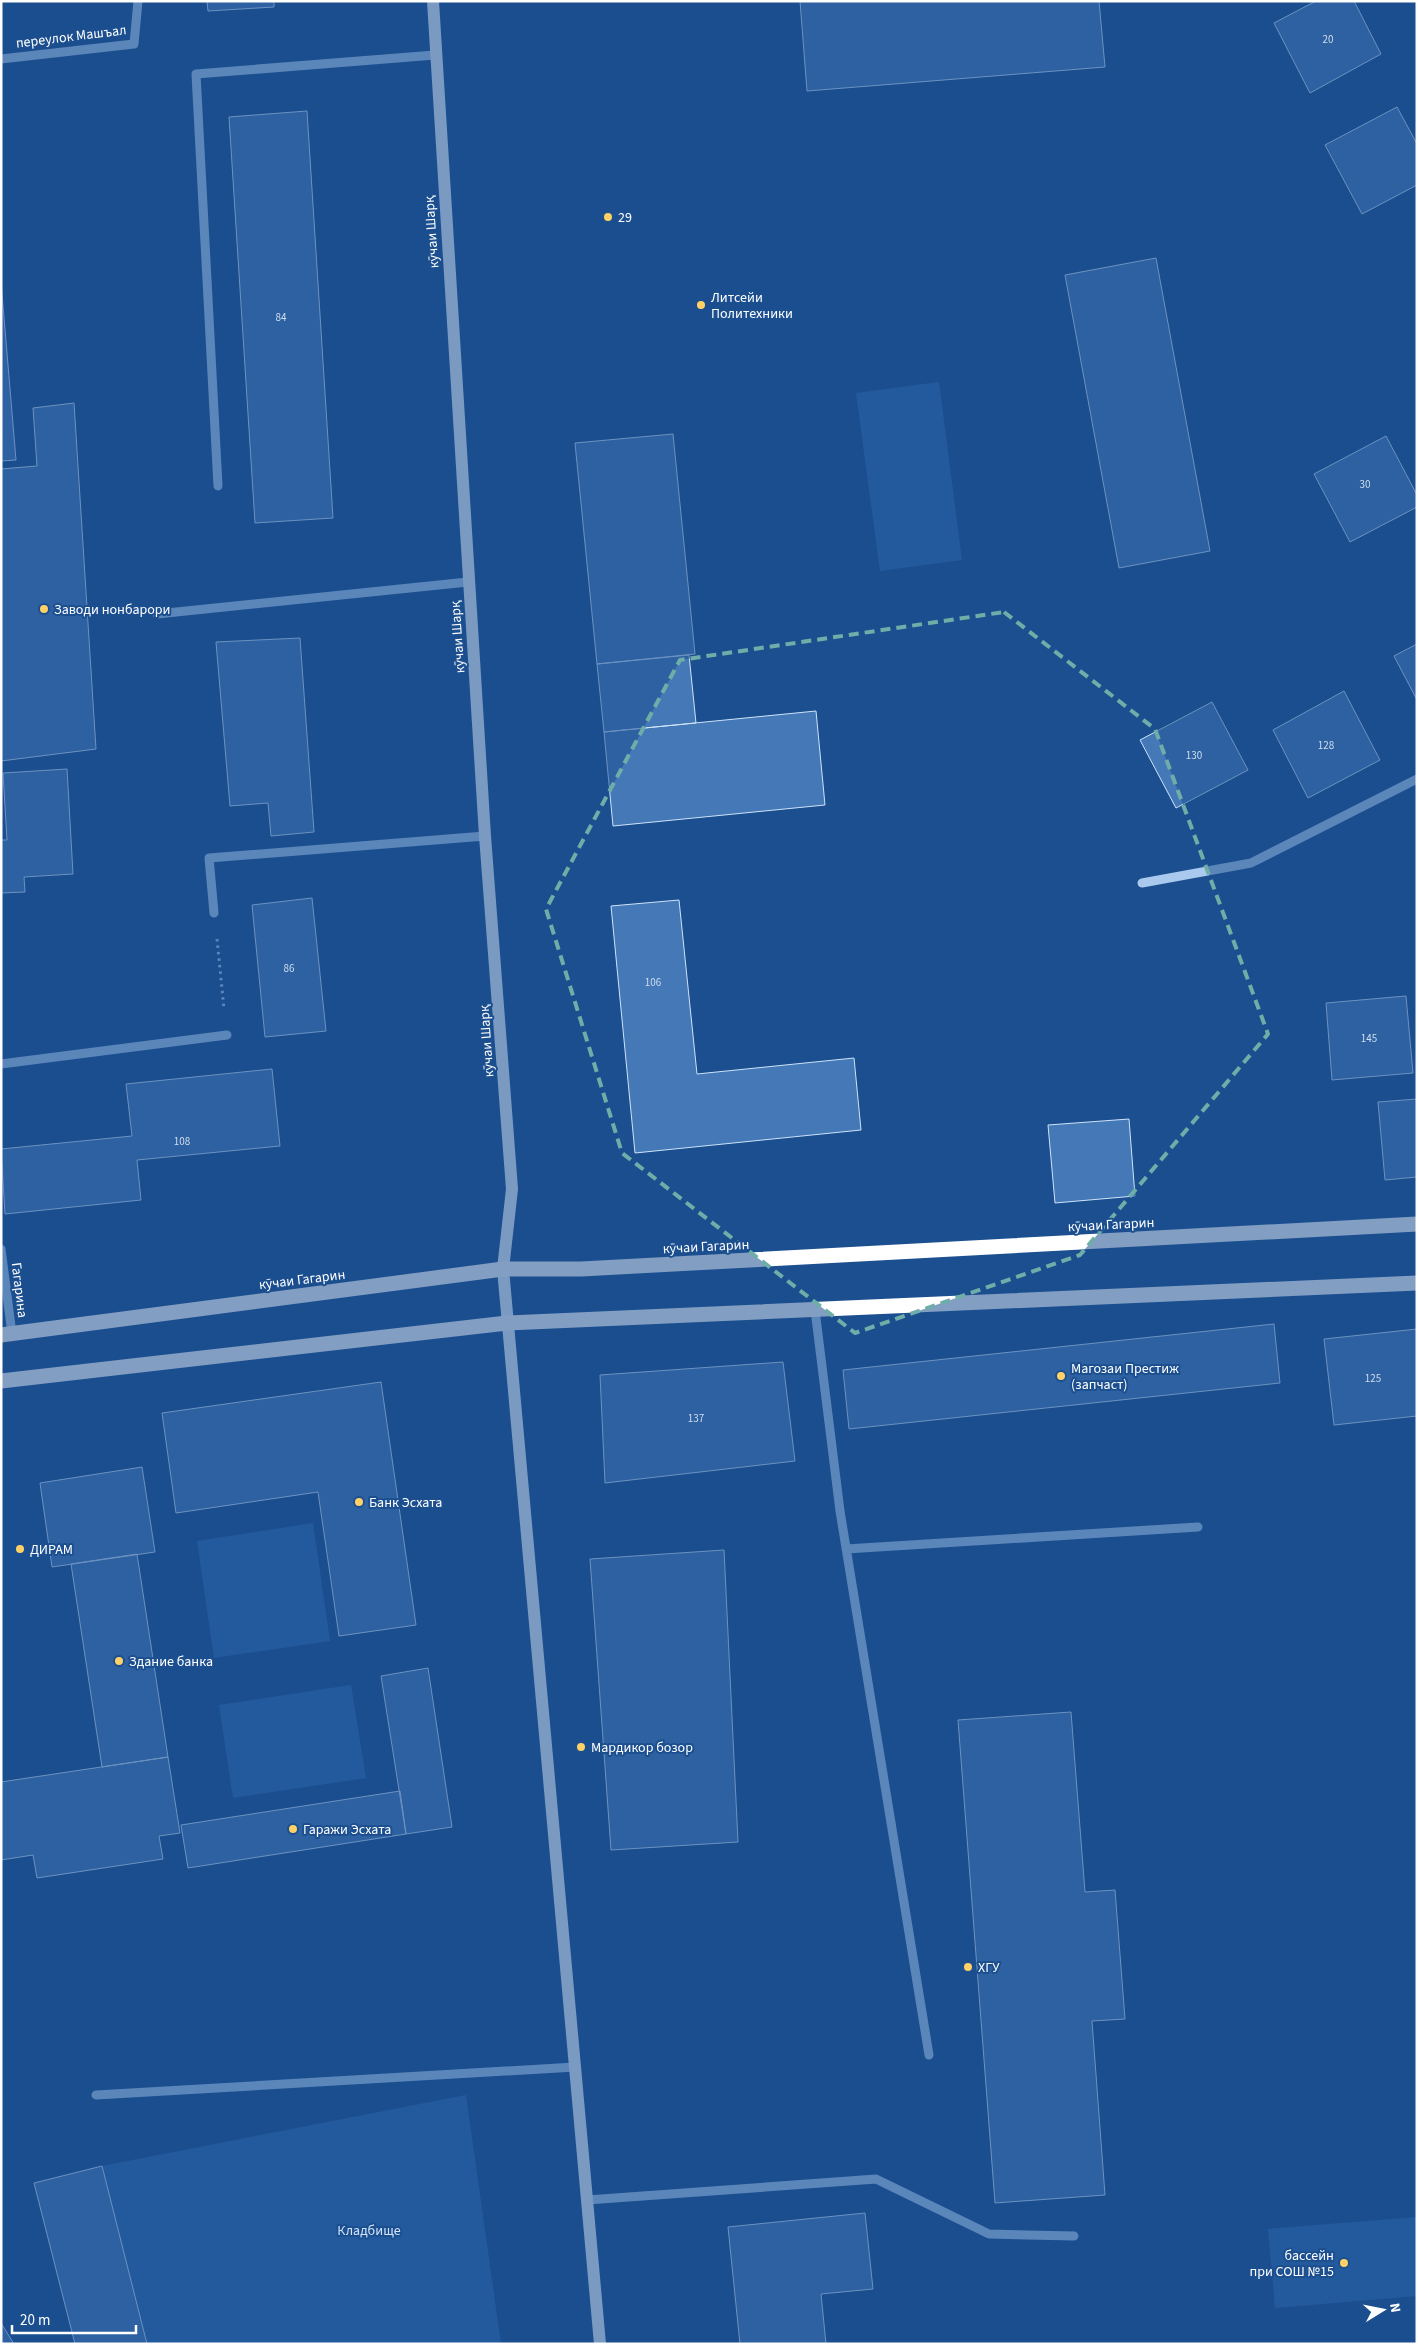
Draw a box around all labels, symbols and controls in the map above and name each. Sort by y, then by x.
street label: переулок Машъал [15,20,128,54]
house number: 20 [1323,32,1333,47]
street label: кӯчаи Шарқ [419,194,445,269]
place label: 29 [618,208,632,228]
marker: 29 [602,211,614,223]
place label: Литсейи Политехники [711,288,793,324]
marker: Литсейи Политехники [695,299,707,311]
house number: 84 [276,310,287,325]
house number: 30 [1360,477,1370,492]
street label: кӯчаи Шарқ [445,599,471,674]
place label: Заводи нонбарори [54,600,171,620]
marker: Заводи нонбарори [38,603,50,615]
house number: 128 [1318,738,1335,753]
house number: 130 [1186,748,1202,763]
house number: 86 [284,961,295,976]
house number: 106 [645,975,662,990]
street label: кӯчаи Шарқ [474,1003,500,1078]
house number: 145 [1361,1031,1377,1046]
house number: 108 [174,1134,191,1149]
street label: кӯчаи Гагарин [1067,1213,1155,1237]
street label: кӯчаи Гагарин [662,1235,750,1259]
street label: Гагарина [6,1261,32,1319]
street label: кӯчаи Гагарин [258,1265,346,1295]
place label: Магозаи Престиж (запчаст) [1071,1359,1179,1395]
marker: Магозаи Престиж (запчаст) [1055,1370,1067,1382]
house number: 125 [1365,1371,1381,1386]
house number: 137 [688,1411,704,1426]
place label: Банк Эсхата [369,1493,442,1513]
marker: Банк Эсхата [353,1496,365,1508]
place label: ДИРАМ [30,1540,73,1560]
marker: ДИРАМ [14,1543,26,1555]
place label: Здание банка [129,1652,213,1672]
marker: Здание банка [113,1655,125,1667]
place label: Мардикор бозор [591,1738,693,1758]
marker: Мардикор бозор [575,1741,587,1753]
place label: Гаражи Эсхата [303,1820,391,1840]
marker: Гаражи Эсхата [287,1823,299,1835]
place label: ХГУ [978,1958,1000,1978]
marker: ХГУ [962,1961,974,1973]
park label: Кладбище [337,2221,401,2241]
place label: бассейн при СОШ №15 [1249,2246,1334,2282]
marker: бассейн при СОШ №15 [1338,2257,1350,2269]
north arrow [1358,2285,1408,2335]
scale bar [12,2302,136,2334]
text: N [1384,2302,1405,2314]
text: 20 m [20,2310,50,2331]

